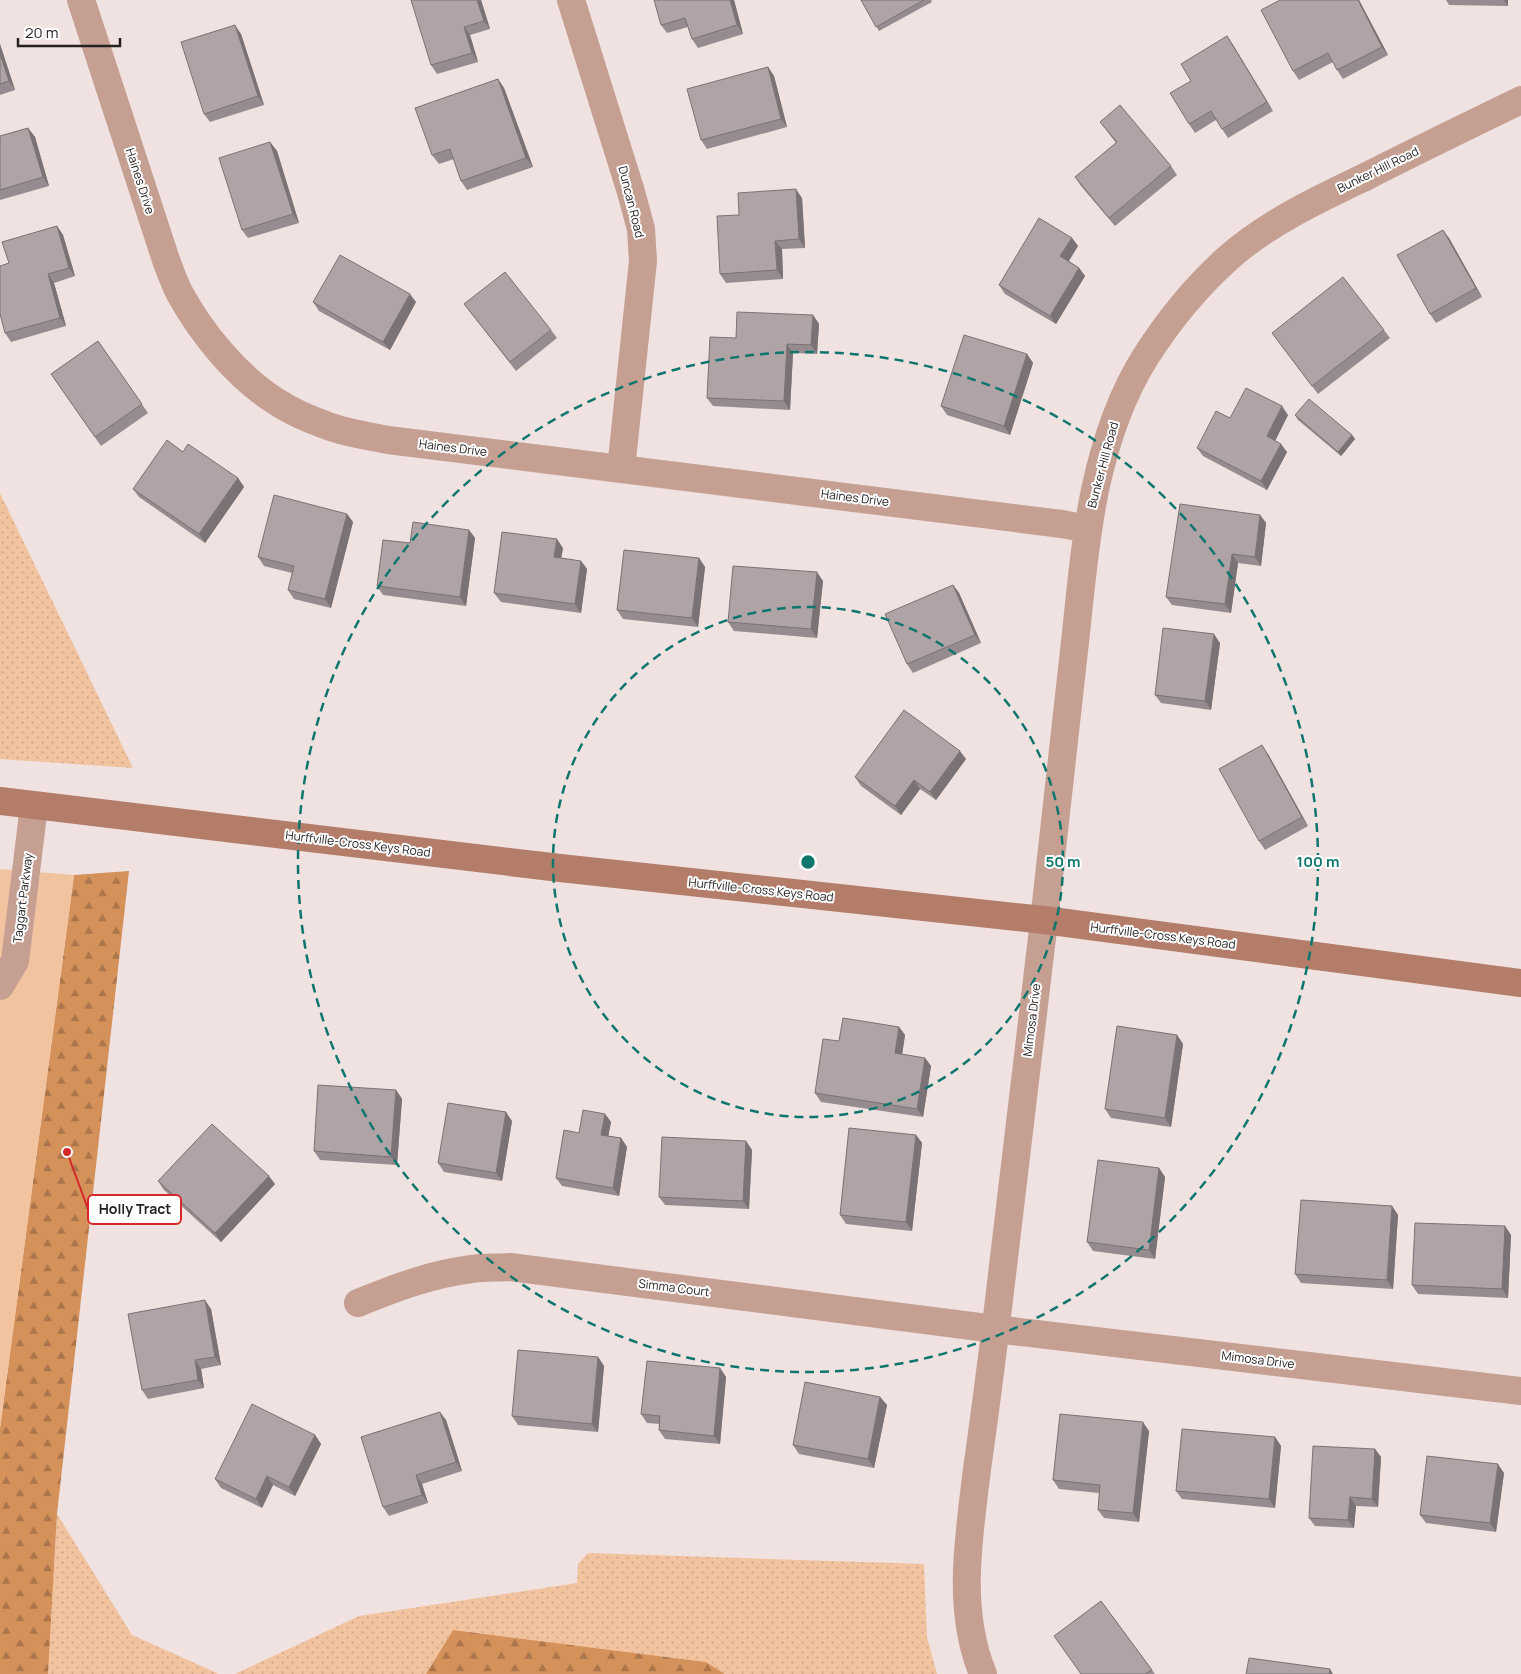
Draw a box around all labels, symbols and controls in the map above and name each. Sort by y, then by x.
scale bar [18,15,120,47]
text: 20 m [25,22,58,43]
street label: Bunker Hill Road [1334,142,1421,197]
street label: Haines Drive [122,146,159,216]
street label: Duncan Road [614,164,649,240]
street label: Bunker Hill Road [1083,420,1122,510]
street label: Haines Drive [418,435,488,460]
street label: Haines Drive [820,485,890,510]
street label: Hurffville-Cross Keys Road [285,826,432,861]
street label: Taggart Parkway [9,851,37,944]
text: 50 m [1045,851,1081,872]
text: 100 m [1297,851,1339,872]
centre of rings [799,853,817,871]
street label: Hurffville-Cross Keys Road [688,873,835,906]
street label: Hurffville-Cross Keys Road [1090,918,1237,953]
street label: Mimosa Drive [1019,982,1044,1057]
callout: Holly Tract [88,1195,181,1224]
text: Holly Tract [99,1199,171,1218]
street label: Simma Court [638,1275,711,1300]
street label: Mimosa Drive [1221,1347,1296,1372]

